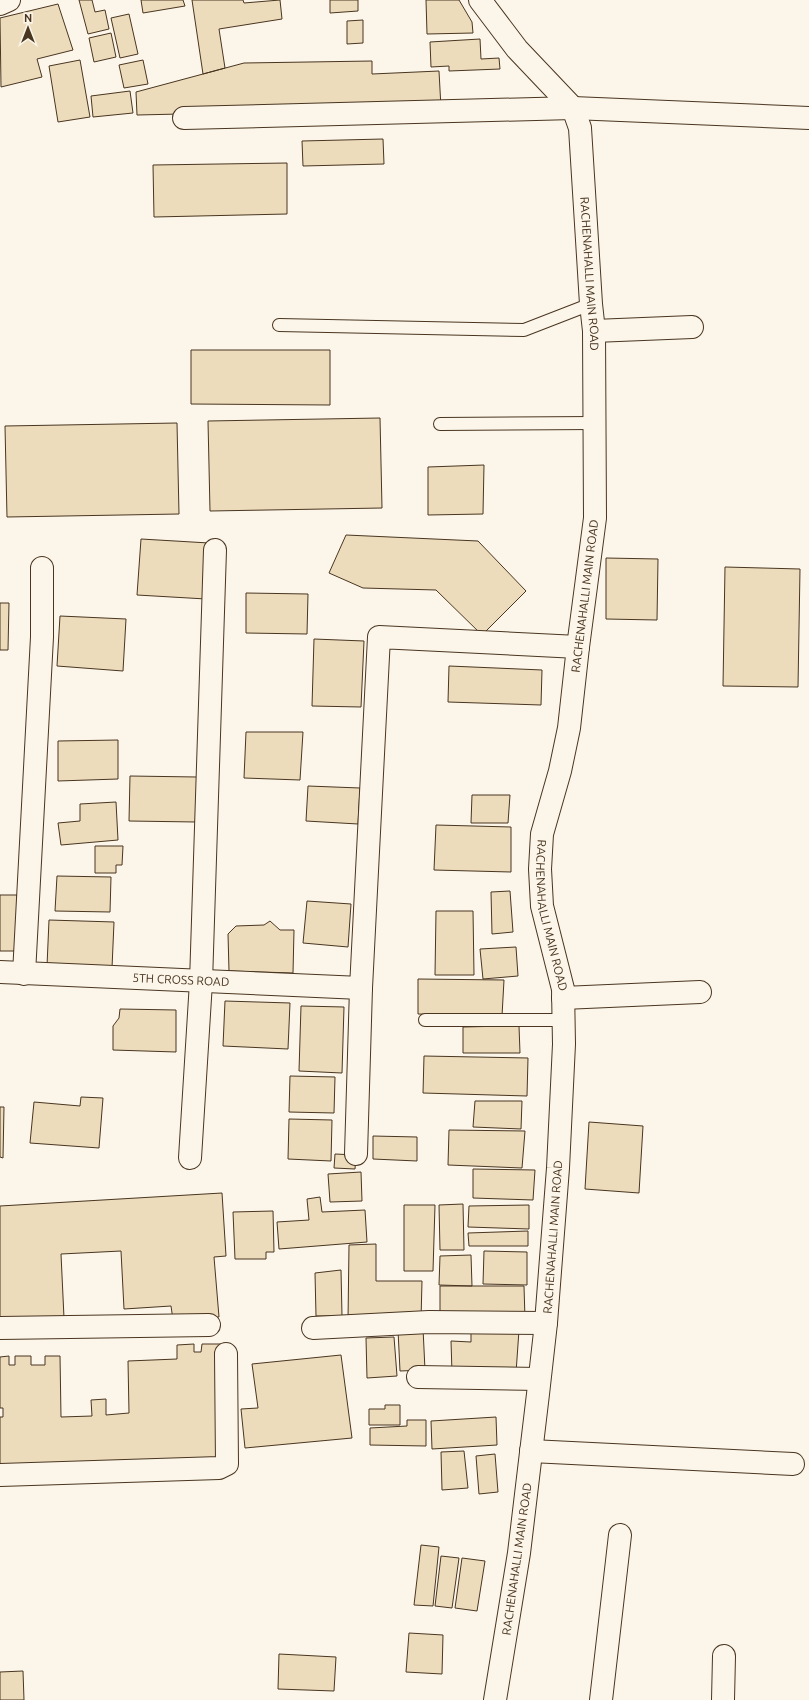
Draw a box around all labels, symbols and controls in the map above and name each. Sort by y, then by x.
north arrow [8,8,48,48]
text: N [24,12,32,24]
street label: RACHENAHALLI MAIN ROAD [578,196,601,351]
street label: RACHENAHALLI MAIN ROAD [569,519,600,673]
street label: RACHENAHALLI MAIN ROAD [534,839,570,992]
street label: 5TH CROSS ROAD [132,971,230,988]
street label: RACHENAHALLI MAIN ROAD [541,1160,564,1314]
street label: RACHENAHALLI MAIN ROAD [499,1482,534,1636]

